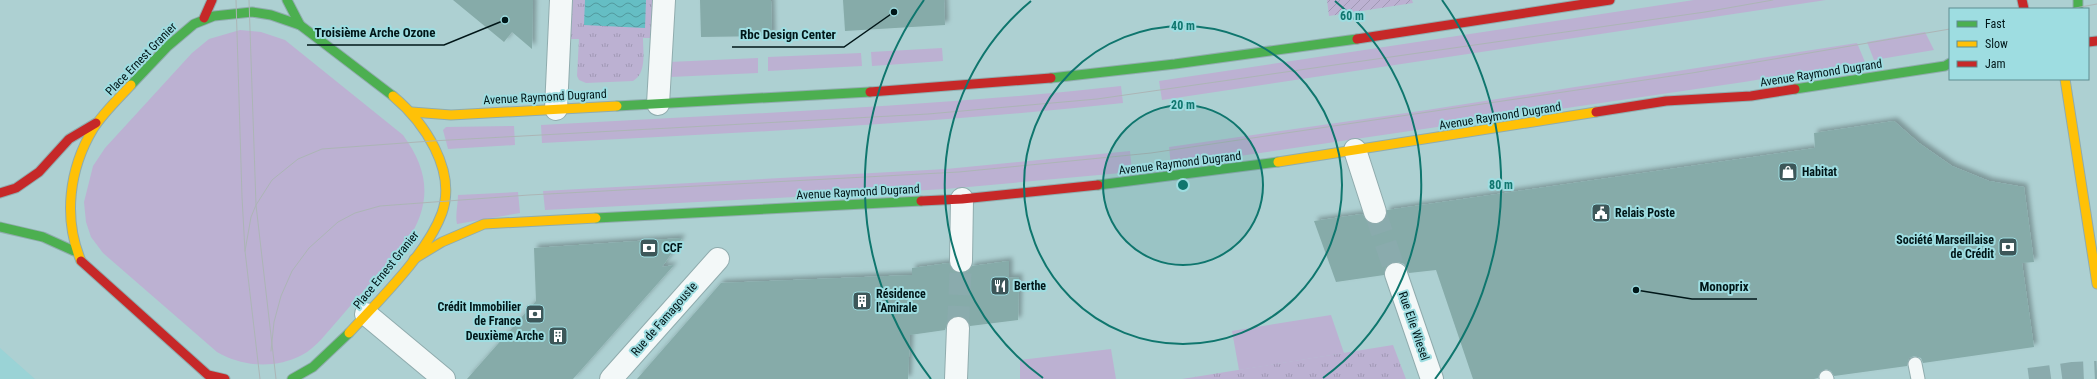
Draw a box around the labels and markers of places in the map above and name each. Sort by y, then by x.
callout: Troisième Arche Ozone [307,20,444,45]
callout: Rbc Design Center [732,22,844,47]
shop icon: Habitat [1777,161,1799,183]
place label: Habitat [1802,165,1837,179]
centre of rings [1176,178,1190,192]
public building icon: Relais Poste [1590,202,1612,224]
place label: Relais Poste [1615,206,1675,220]
place label: Société Marseillaise de Crédit [1896,233,1994,261]
bank icon: Société Marseillaise de Crédit [1997,236,2019,258]
bank icon: CCF [638,237,660,259]
place label: CCF [663,241,683,255]
callout: Monoprix [1692,274,1757,299]
restaurant icon: Berthe [989,275,1011,297]
place label: Berthe [1014,279,1046,293]
place label: Résidence l'Amirale [876,287,926,315]
building icon: Résidence l'Amirale [851,290,873,312]
place label: Crédit Immobilier de France [437,300,521,328]
bank icon: Crédit Immobilier de France [524,303,546,325]
building icon: Deuxième Arche [547,325,569,347]
place label: Deuxième Arche [466,329,544,343]

